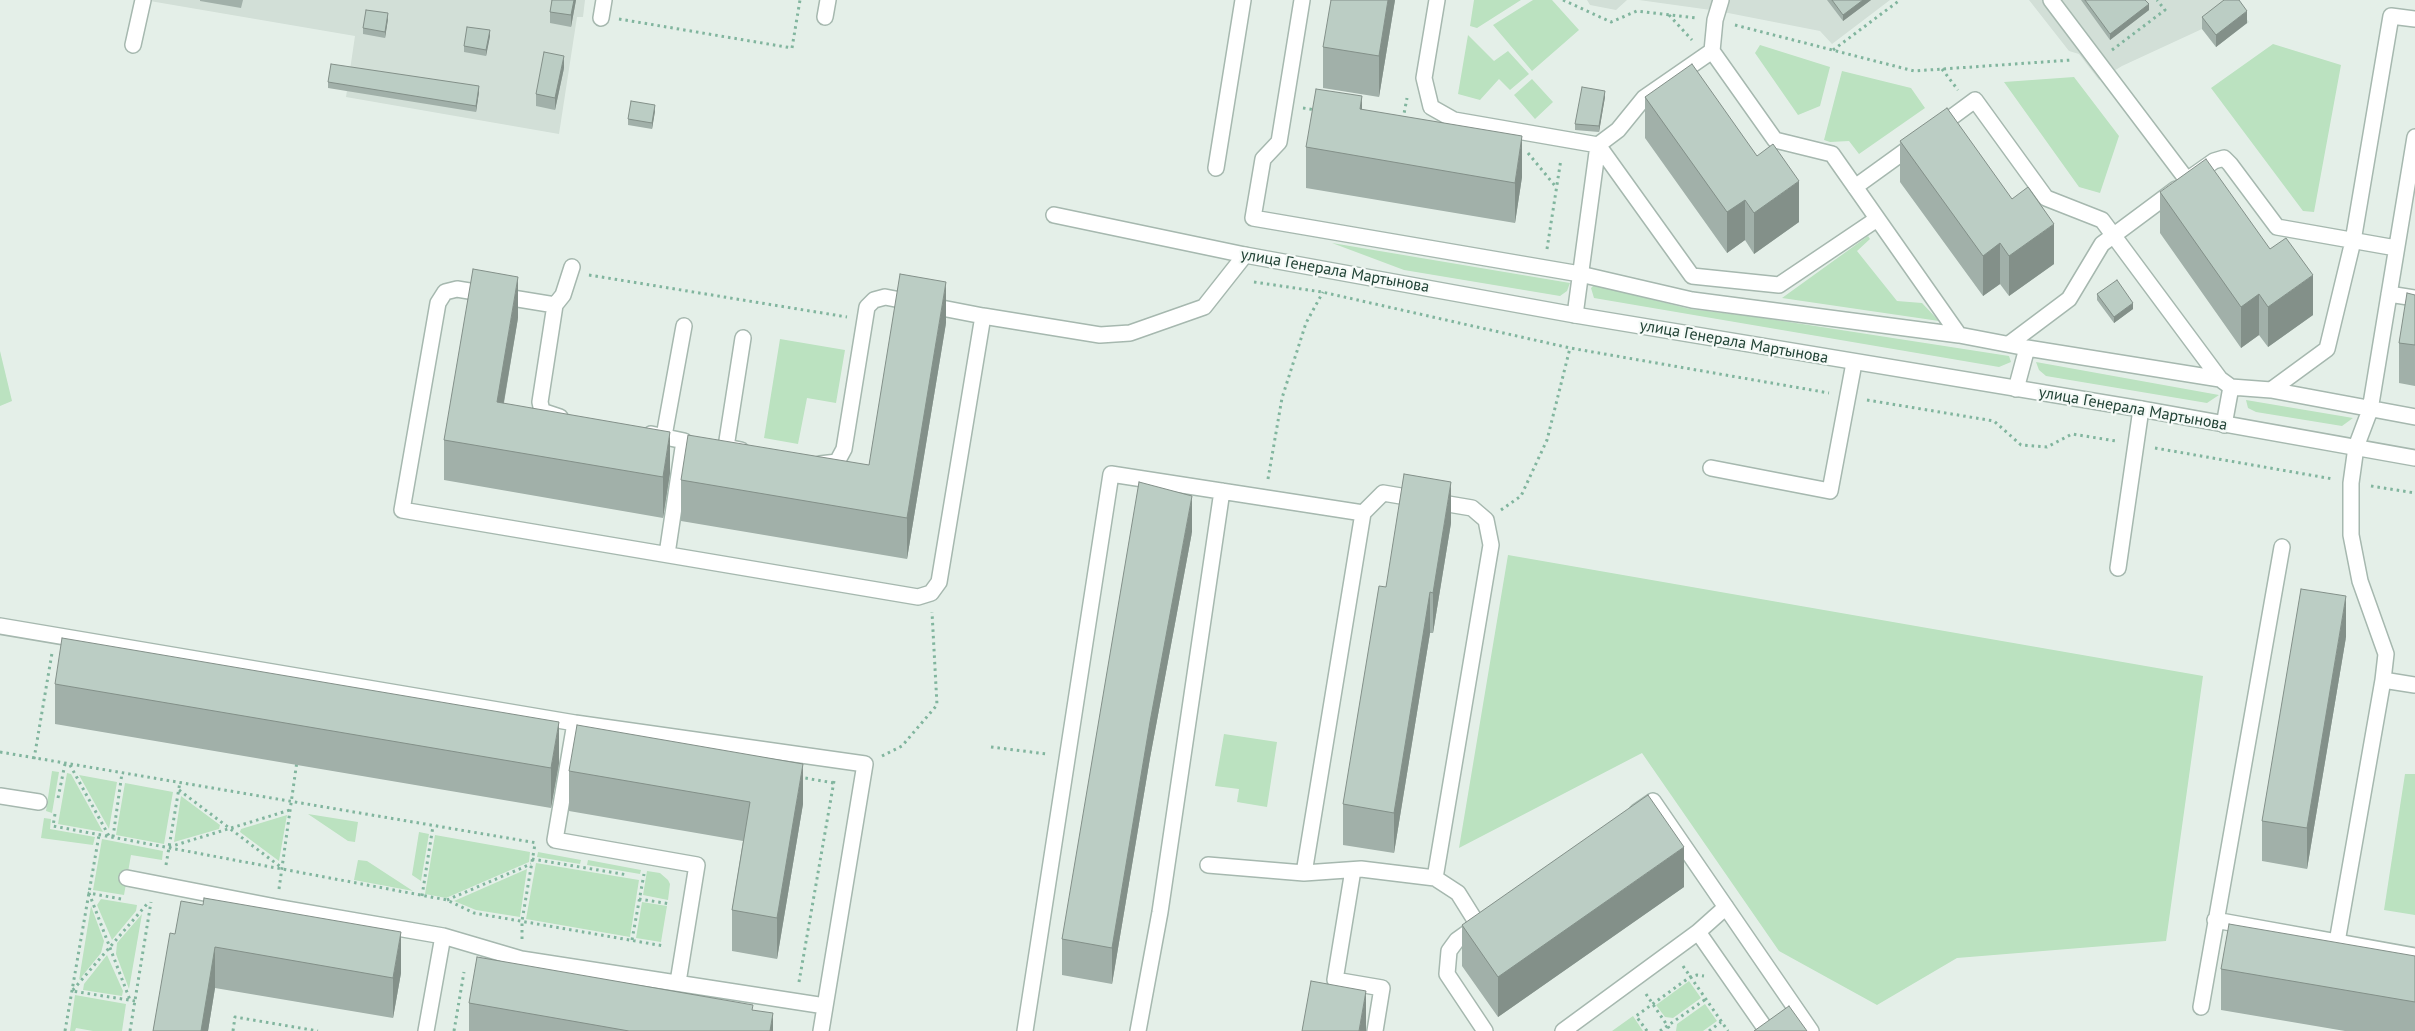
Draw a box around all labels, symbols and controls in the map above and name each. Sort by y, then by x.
street label: улица Генерала Мартынова [1239,245,1431,297]
street label: улица Генерала Мартынова [1638,316,1830,368]
street label: улица Генерала Мартынова [2037,383,2229,435]

